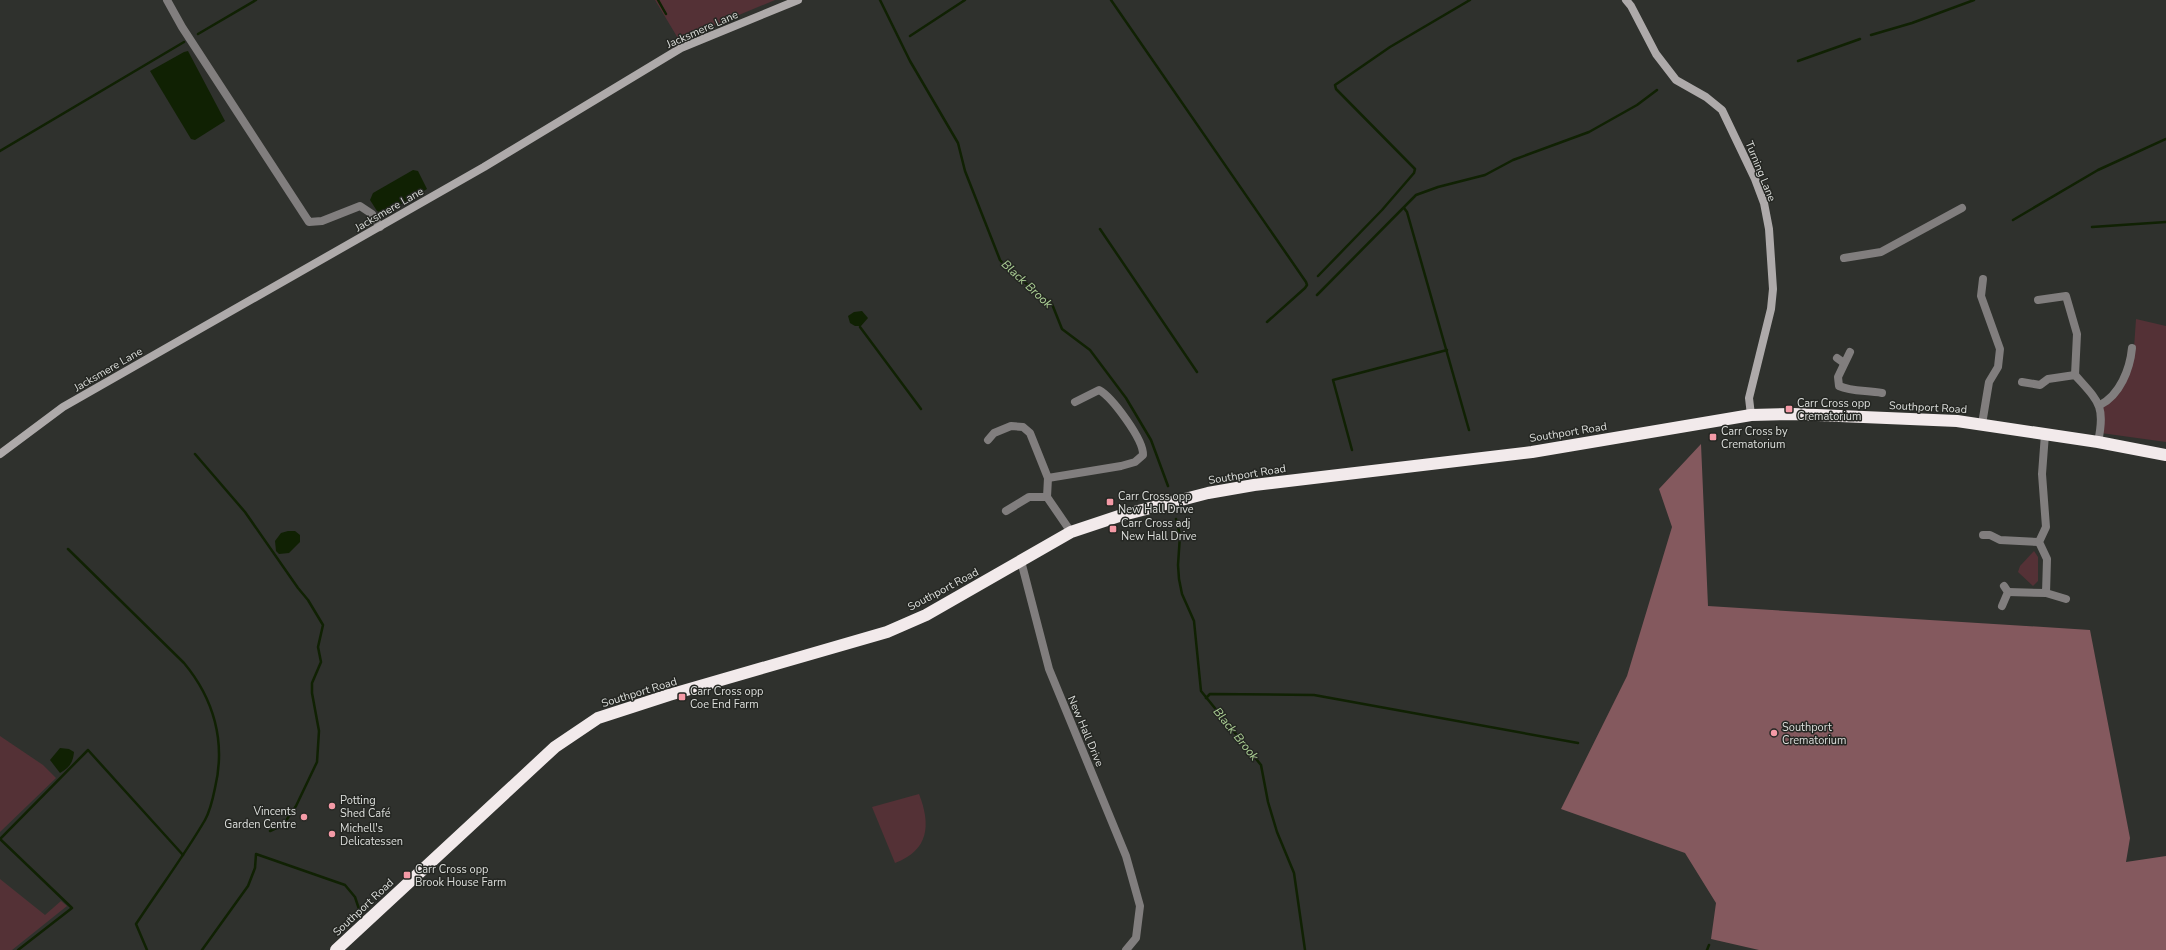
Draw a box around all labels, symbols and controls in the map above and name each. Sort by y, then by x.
street label: Jacksmere Lane [663,7,741,52]
street label: Turning Lane [1742,139,1780,204]
street label: Jacksmere Lane [351,184,426,236]
water label: Black Brook [998,256,1057,312]
street label: Jacksmere Lane [70,344,145,396]
place label: Carr Cross opp Crematorium [1797,396,1871,424]
street label: Southport Road [1889,398,1967,417]
marker: Carr Cross opp Crematorium [1784,404,1794,414]
street label: Southport Road [1528,419,1608,446]
place label: Carr Cross by Crematorium [1721,424,1788,452]
marker: Carr Cross by Crematorium [1708,432,1718,442]
street label: Southport Road [1207,461,1287,488]
place label: Carr Cross opp New Hall Drive [1118,489,1194,517]
marker: Carr Cross opp New Hall Drive [1105,497,1115,507]
place label: Carr Cross adj New Hall Drive [1121,516,1197,544]
marker: Carr Cross adj New Hall Drive [1108,524,1118,534]
street label: Southport Road [905,564,981,614]
street label: Southport Road [600,674,679,711]
place label: Carr Cross opp Coe End Farm [690,684,764,712]
marker: Carr Cross opp Coe End Farm [677,692,687,702]
street label: New Hall Drive [1064,693,1107,769]
water label: Black Brook [1210,704,1263,765]
place label: Southport Crematorium [1782,720,1846,748]
marker: Southport Crematorium [1769,728,1779,738]
place label: Potting Shed Café [340,793,391,821]
marker: Potting Shed Café [327,801,337,811]
place label: Vincents Garden Centre [224,804,296,832]
marker: Vincents Garden Centre [299,812,309,822]
place label: Michell's Delicatessen [340,821,403,849]
marker: Michell's Delicatessen [327,829,337,839]
place label: Carr Cross opp Brook House Farm [415,862,506,890]
marker: Carr Cross opp Brook House Farm [402,870,412,880]
street label: Southport Road [330,875,397,940]

